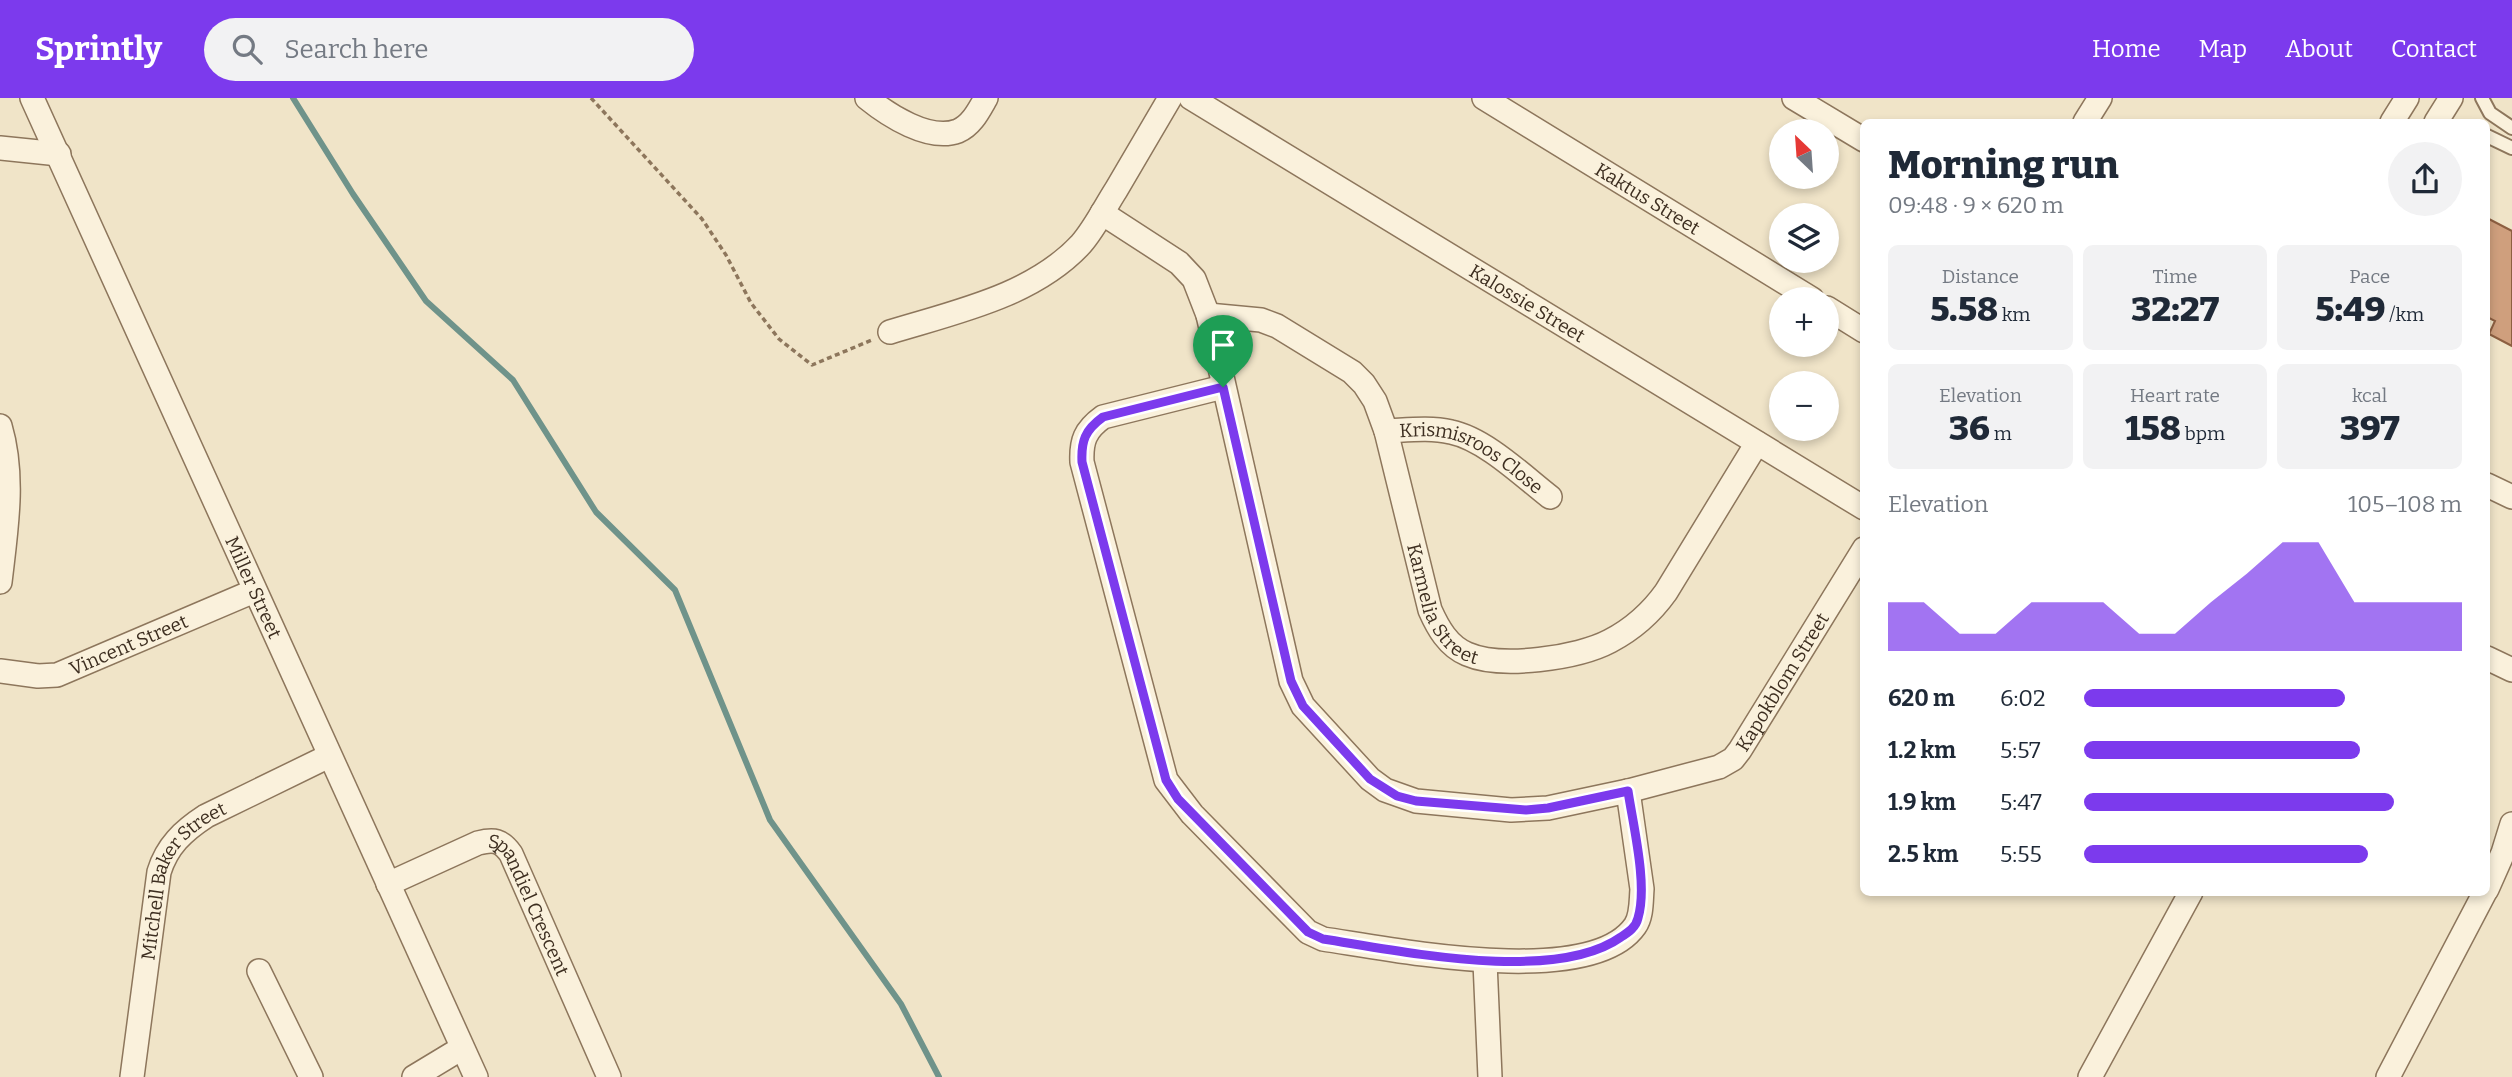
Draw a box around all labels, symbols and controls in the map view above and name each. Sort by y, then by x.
search box [204,18,694,81]
text: Sprintly [35,29,162,69]
icon: search [228,30,266,68]
text: Search here [284,34,428,65]
text: Home [2092,35,2161,63]
text: Map [2199,35,2247,63]
text: About [2285,35,2353,63]
text: Contact [2391,35,2477,63]
north arrow [1769,119,1839,189]
map controls [1769,119,1839,441]
text: Morning run [1888,142,2119,188]
button: share [2388,142,2462,216]
street label: Kaktus Street [1591,158,1704,240]
text: 09:48 · 9 × 620 m [1888,191,2064,219]
button: layers [1769,203,1839,273]
street label: Kalossie Street [1465,259,1589,347]
text: Distance [1942,265,2019,288]
text: Time [2153,265,2197,288]
text: Pace [2349,265,2390,288]
button: + [1769,287,1839,357]
text: 5.58 [1930,288,1998,330]
text: 32:27 [2131,288,2219,330]
text: 5:49 [2315,288,2386,330]
text: km [1998,303,2030,326]
text: /km [2386,303,2424,326]
pin [1193,315,1253,387]
icon: arrive [1204,326,1242,364]
button: − [1769,371,1839,441]
text: Elevation [1939,384,2022,407]
text: Heart rate [2130,384,2220,407]
text: kcal [2352,384,2387,407]
text: 36 [1949,407,1990,449]
text: 158 [2125,407,2181,449]
text: 397 [2340,407,2400,449]
street label: Krismisroos Close [1399,418,1548,499]
text: m [1990,422,2012,445]
text: bpm [2181,422,2225,445]
text: Elevation [1888,490,1988,518]
text: 105–108 m [2348,490,2462,518]
street label: Miller Street [220,532,287,642]
street label: Karmelia Street [1402,541,1481,669]
street label: Kapokblom Street [1731,608,1834,756]
street label: Vincent Street [66,610,191,680]
text: 620 m [1888,684,1955,712]
text: 6:02 [2000,684,2046,712]
text: 1.2 km [1888,736,1956,764]
text: 5:57 [2000,736,2041,764]
text: 1.9 km [1888,788,1956,816]
text: 5:47 [2000,788,2042,816]
street label: Mitchell Baker Street [136,797,230,962]
street label: Spandiel Crescent [487,830,574,979]
text: 2.5 km [1888,840,1958,868]
text: 5:55 [2000,840,2042,868]

